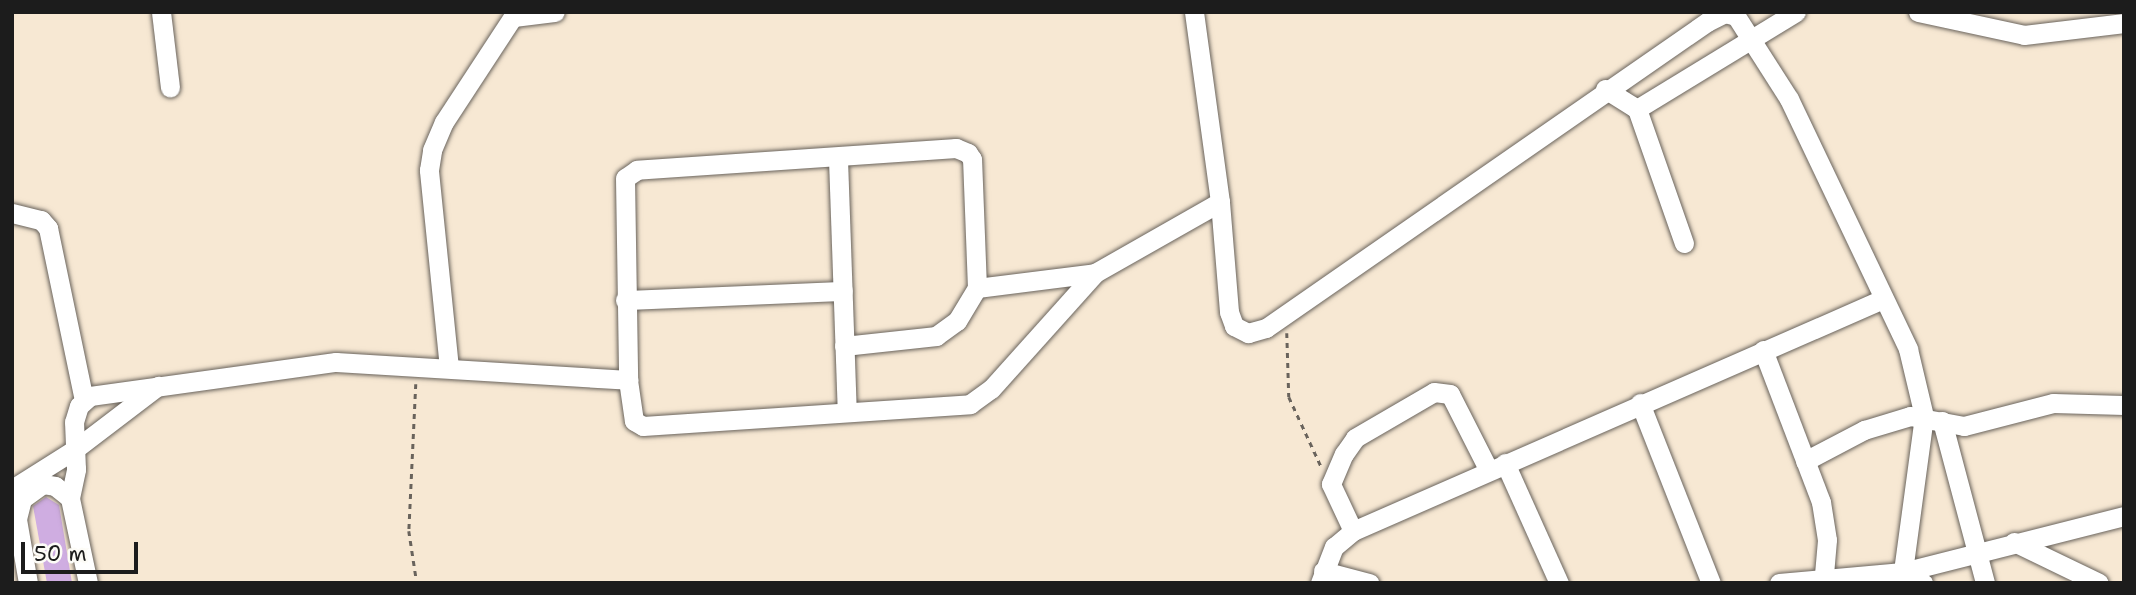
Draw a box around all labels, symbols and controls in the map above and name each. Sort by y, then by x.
scale bar [24,528,142,572]
text: 50 m [34,540,87,568]

